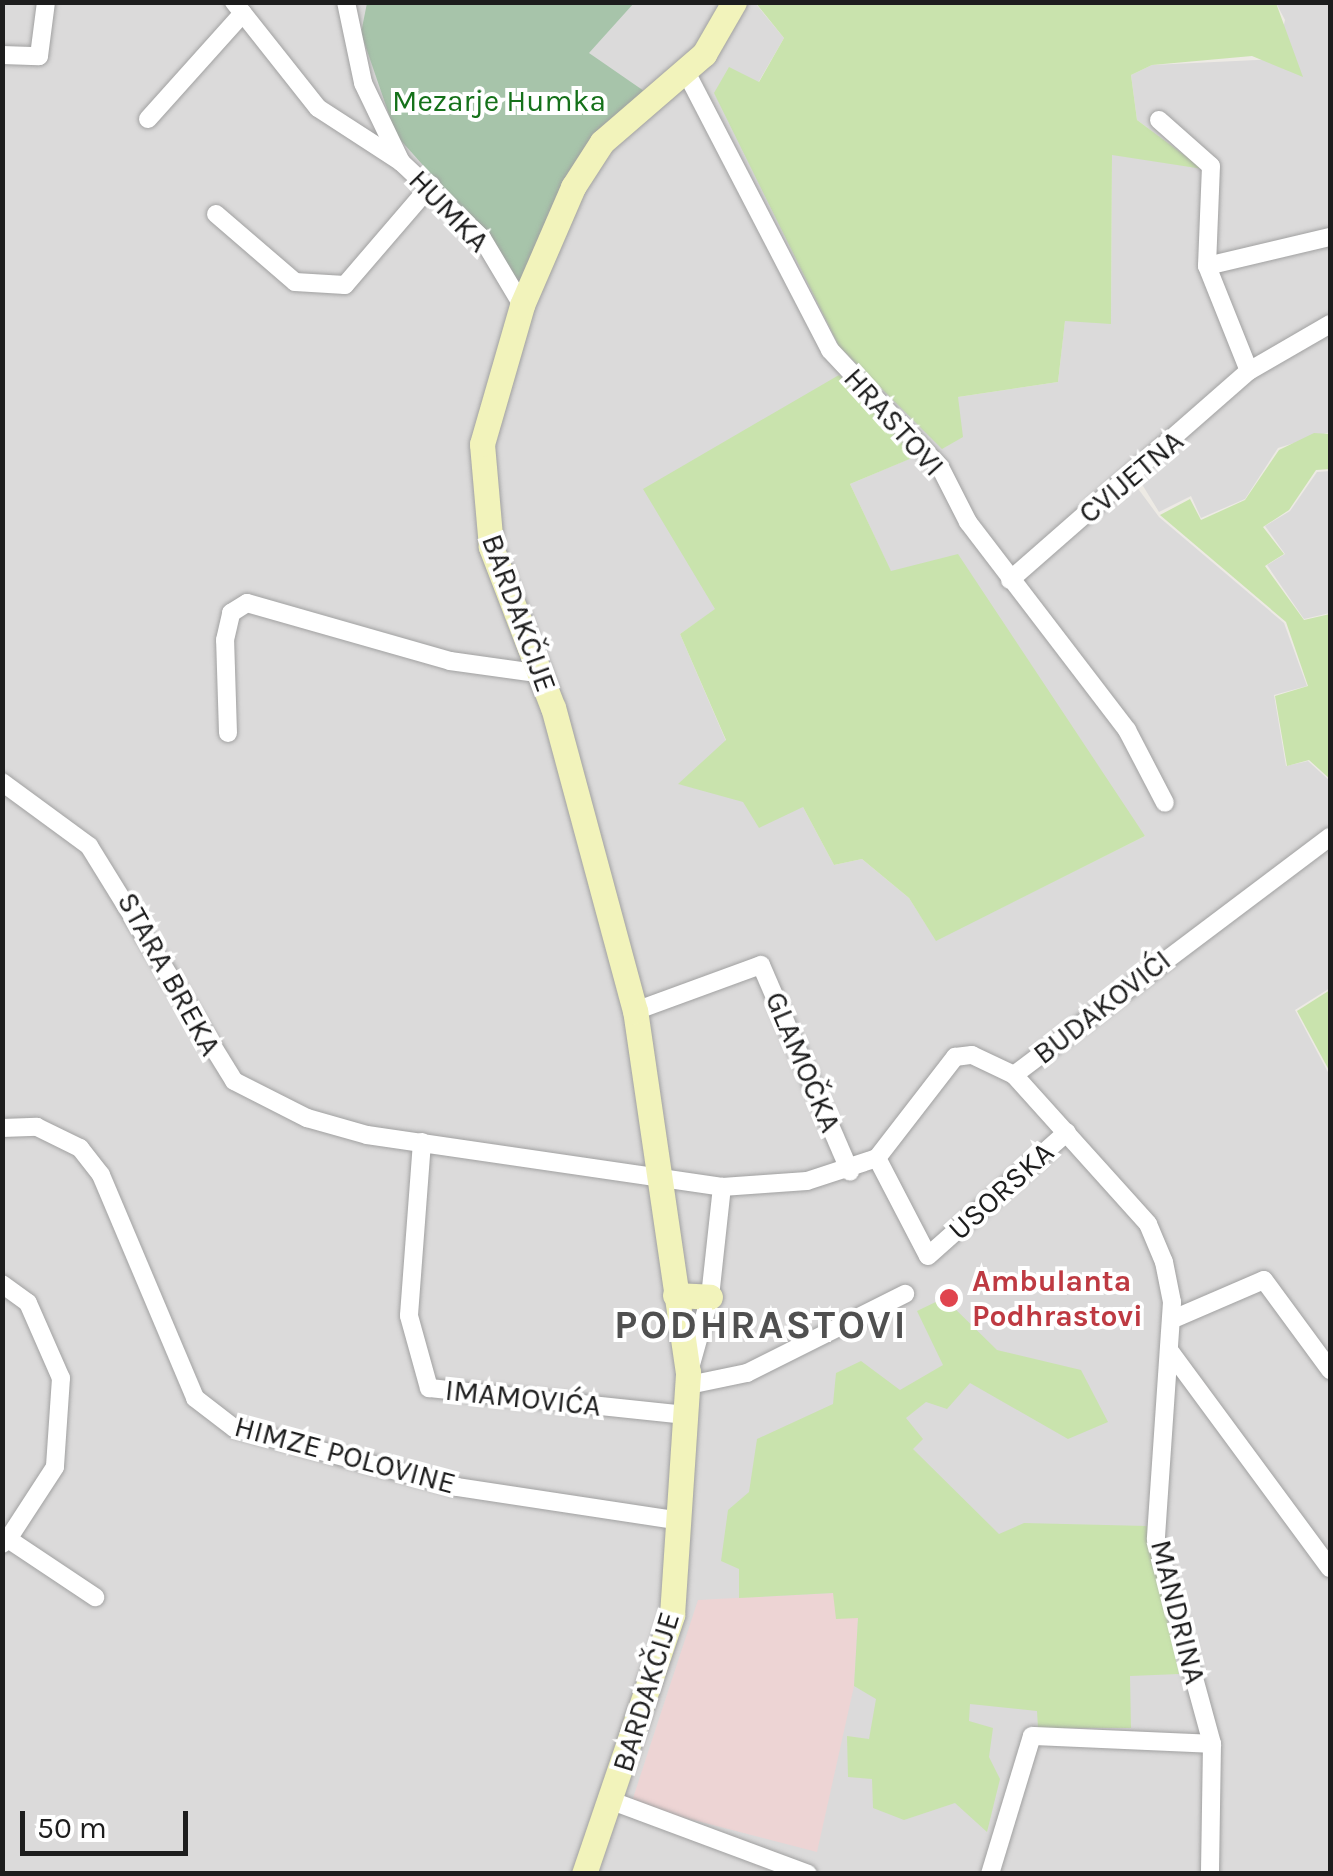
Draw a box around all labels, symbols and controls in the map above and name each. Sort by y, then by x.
park label: Mezarje Humka [392,83,606,119]
street label: HUMKA [401,162,497,260]
street label: HRASTOVI [836,360,952,484]
street label: CVIJETNA [1071,423,1191,531]
street label: BARDAKČIJE [474,529,564,697]
street label: STARA BREKA [109,886,229,1062]
street label: BUDAKOVIĆI [1026,942,1178,1072]
street label: GLAMOČKA [757,986,849,1138]
street label: USORSKA [941,1134,1061,1248]
place label: Ambulanta Podhrastovi [972,1263,1143,1334]
marker: Ambulanta Podhrastovi [936,1285,962,1311]
district label: PODHRASTOVI [614,1301,908,1349]
street label: IMAMOVIĆA [443,1372,603,1424]
street label: HIMZE POLOVINE [231,1408,459,1502]
street label: MANDRINA [1143,1536,1213,1688]
street label: BARDAKČIJE [605,1608,687,1776]
scale bar [25,1791,192,1853]
text: 50 m [37,1810,107,1846]

